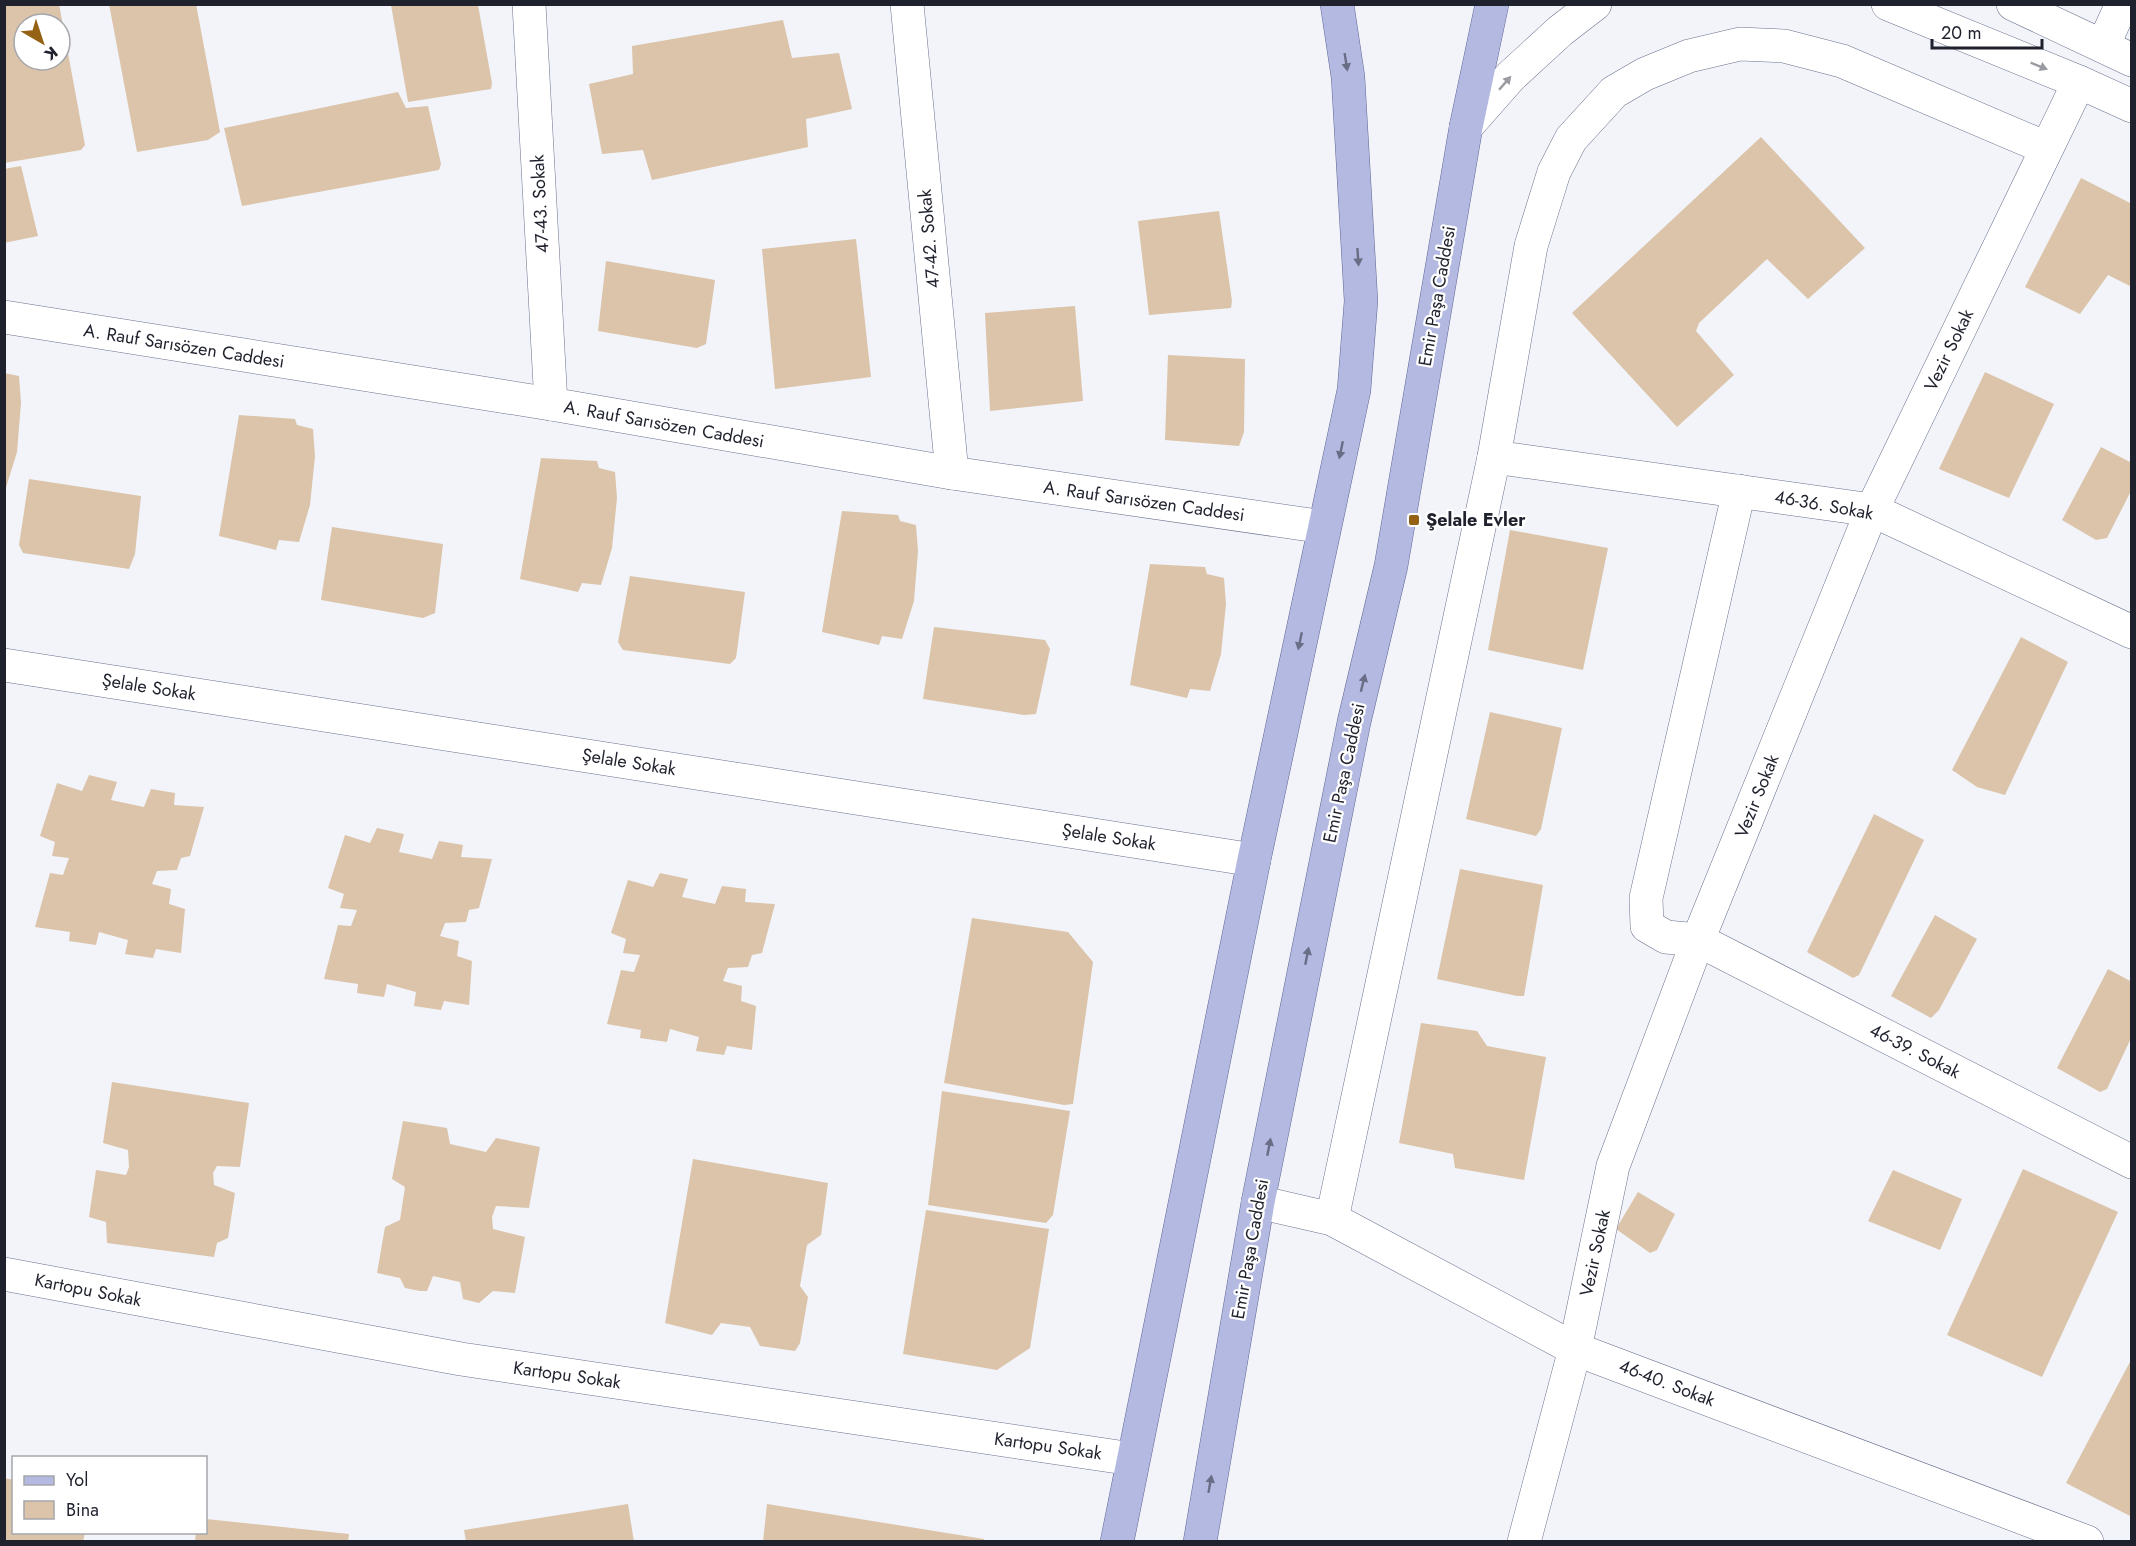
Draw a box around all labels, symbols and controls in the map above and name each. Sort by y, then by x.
north arrow [12,12,72,72]
scale bar [1932,12,2042,50]
text: 20 m [1941,20,1981,46]
text: K [39,41,63,66]
one-way arrow [1342,53,1351,72]
one-way arrow [2031,61,2049,71]
one-way arrow [1498,76,1511,91]
street label: 47-43. Sokak [524,154,556,254]
street label: 47-42. Sokak [912,188,946,290]
street label: Emir Paşa Caddesi [1412,224,1462,368]
one-way arrow [1354,247,1363,266]
street label: Vezir Sokak [1918,305,1980,395]
street label: A. Rauf Sarısözen Caddesi [82,317,286,375]
street label: A. Rauf Sarısözen Caddesi [562,394,766,454]
one-way arrow [1336,441,1345,460]
street label: A. Rauf Sarısözen Caddesi [1042,474,1246,528]
street label: 46-36. Sokak [1773,484,1875,526]
place label: Şelale Evler [1426,507,1526,533]
marker: Şelale Evler [1407,513,1421,527]
one-way arrow [1295,631,1304,650]
street label: Şelale Sokak [100,667,198,707]
one-way arrow [1359,673,1369,692]
street label: Emir Paşa Caddesi [1317,701,1371,845]
street label: Şelale Sokak [580,742,678,782]
street label: Vezir Sokak [1728,750,1786,842]
street label: Şelale Sokak [1060,817,1158,857]
one-way arrow [1303,946,1312,965]
street label: 46-39. Sokak [1865,1017,1965,1085]
one-way arrow [1265,1137,1274,1156]
street label: Emir Paşa Caddesi [1225,1177,1275,1321]
street label: Vezir Sokak [1573,1207,1617,1299]
street label: Kartopu Sokak [32,1267,144,1313]
street label: 46-40. Sokak [1615,1353,1719,1413]
street label: Kartopu Sokak [511,1355,623,1395]
street label: Kartopu Sokak [992,1426,1104,1466]
legend [12,1456,207,1534]
text: Yol [66,1467,88,1493]
one-way arrow [1205,1474,1214,1493]
text: Bina [66,1497,99,1523]

